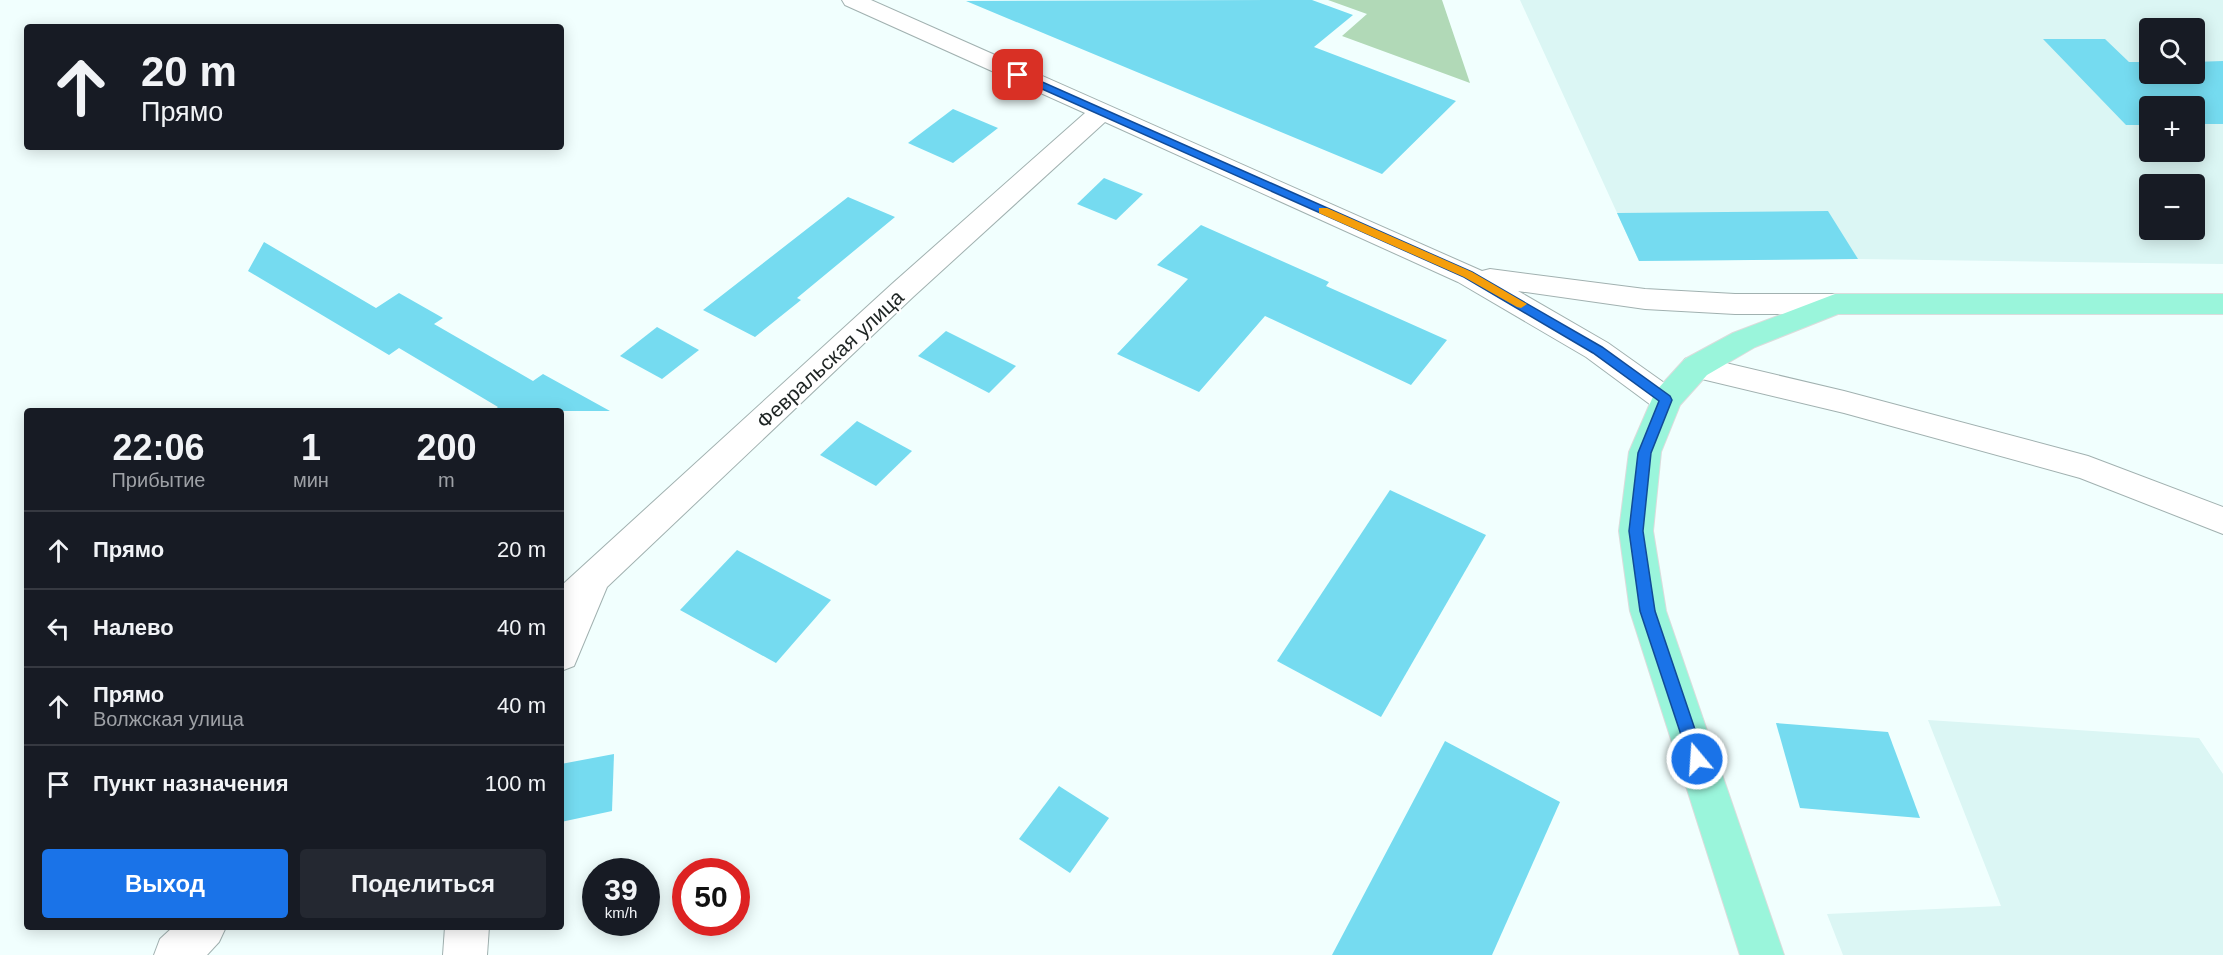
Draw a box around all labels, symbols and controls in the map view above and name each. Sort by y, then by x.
map controls [2139,18,2205,240]
button: search [2139,18,2205,84]
icon: ahead [42,48,120,126]
text: 20 m [141,48,237,95]
pin [992,49,1043,100]
icon: arrive [1001,58,1034,91]
button: + [2139,96,2205,162]
text: Прямо [141,97,223,127]
button: − [2139,174,2205,240]
street label: Февральская улица [752,285,908,433]
text: 22:06 [112,427,205,468]
text: 1 [301,427,321,468]
text: 200 [416,427,476,468]
text: Прибытие [111,469,205,491]
text: мин [293,469,329,491]
text: m [438,469,455,491]
icon: ahead [42,534,75,567]
text: Прямо [93,537,164,562]
text: 20 m [497,537,546,562]
icon: left [42,612,75,645]
text: Налево [93,615,174,640]
text: 40 m [497,615,546,640]
text: Прямо [93,682,164,707]
icon: ahead [42,690,75,723]
text: 40 m [497,693,546,718]
text: Волжская улица [93,708,244,730]
position arrow [1665,727,1729,791]
icon: arrive [42,768,75,801]
text: Пункт назначения [93,771,289,796]
text: 100 m [485,771,546,796]
button: Выход [42,849,288,918]
button: Поделиться [300,849,546,918]
speed limit sign: 50 [672,858,750,936]
text: 39 [604,873,638,906]
text: km/h [605,904,637,921]

